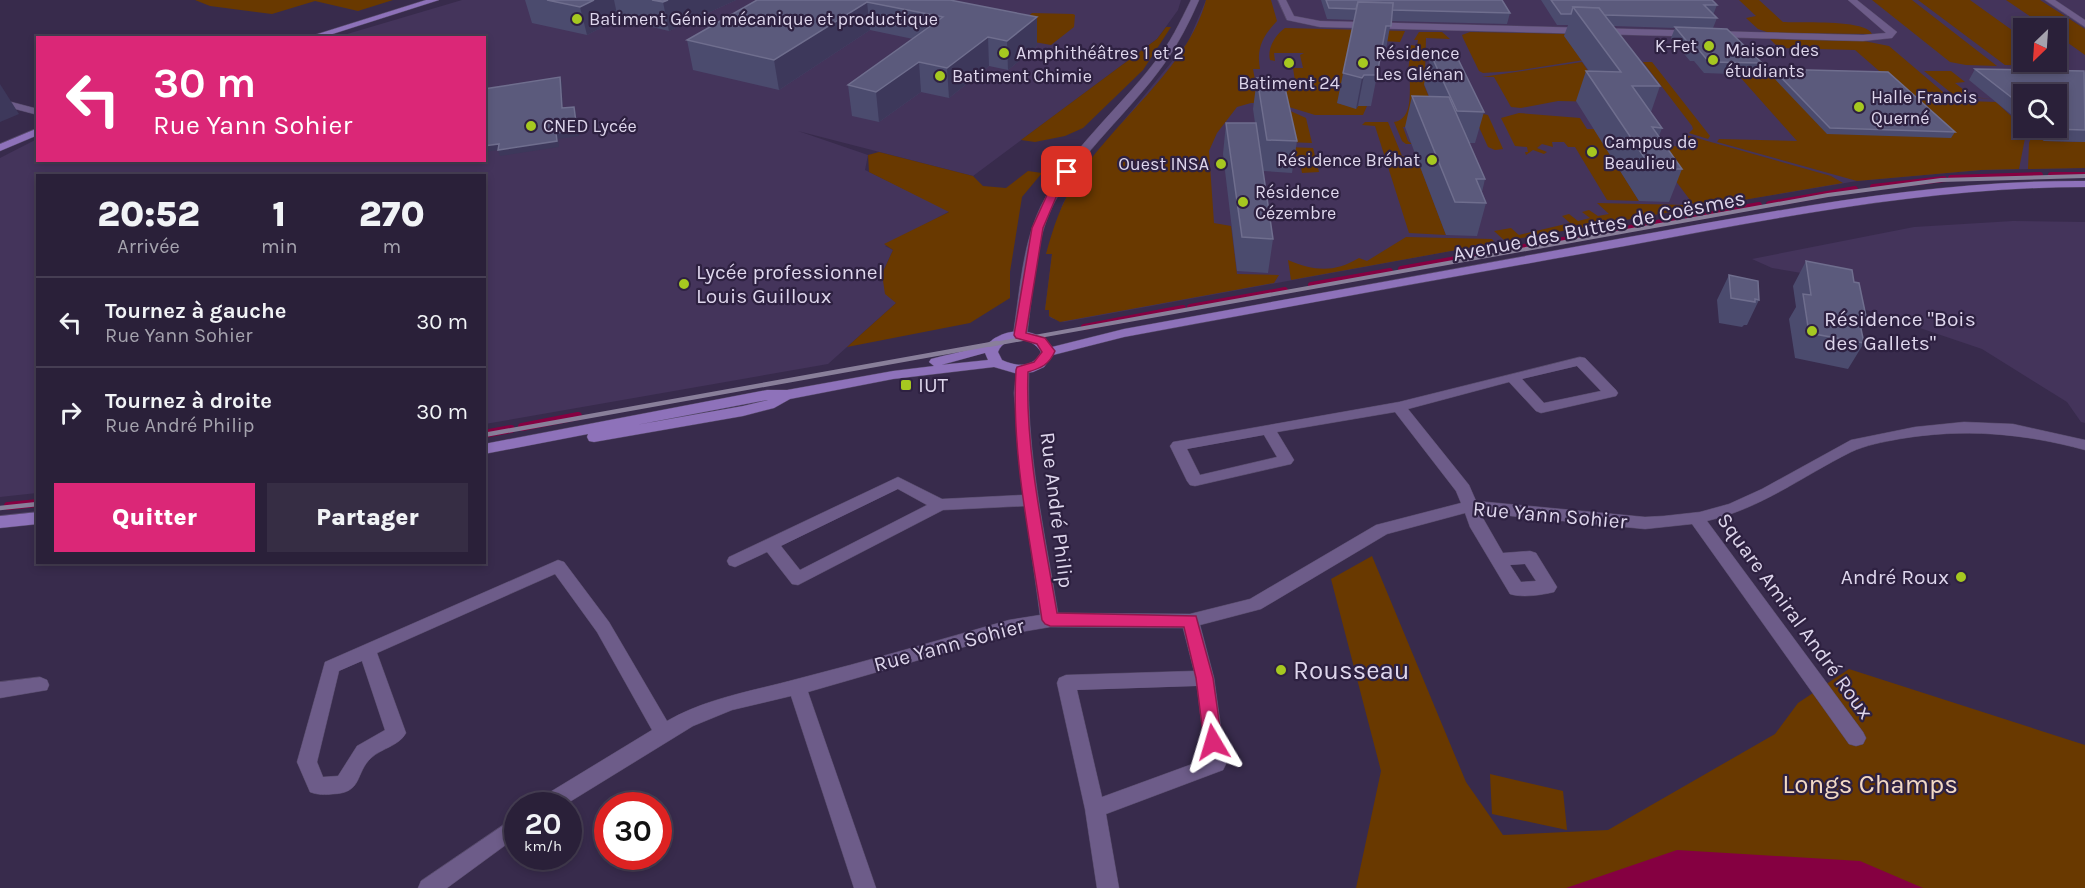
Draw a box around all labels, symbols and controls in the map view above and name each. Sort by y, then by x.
place label: Batiment Génie mécanique et productique [589,8,938,30]
marker: Batiment Génie mécanique et productique [570,12,584,26]
north arrow [2013,18,2067,72]
map controls [2013,18,2067,138]
place label: K-Fet [1655,35,1697,57]
marker: K-Fet [1702,39,1716,53]
place label: Maison des étudiants [1725,39,1819,82]
place label: Amphithéâtres 1 et 2 [1016,42,1184,64]
place label: Résidence Les Glénan [1375,42,1464,85]
marker: Amphithéâtres 1 et 2 [997,46,1011,60]
marker: Maison des étudiants [1706,53,1720,67]
marker: Batiment 24 [1282,56,1296,70]
marker: Résidence Les Glénan [1356,56,1370,70]
text: 30 m [153,58,256,108]
icon: left [54,60,132,138]
place label: Batiment Chimie [952,65,1092,87]
marker: Batiment Chimie [933,69,947,83]
place label: Batiment 24 [1238,72,1340,94]
button: search [2013,84,2067,138]
place label: Halle Francis Querné [1871,86,1977,129]
marker: Halle Francis Querné [1852,100,1866,114]
text: Rue Yann Sohier [153,109,352,141]
place label: CNED Lycée [543,115,637,137]
marker: CNED Lycée [524,119,538,133]
place label: Campus de Beaulieu [1604,131,1697,174]
marker: Campus de Beaulieu [1585,145,1599,159]
pin [1041,146,1092,197]
place label: Résidence Bréhat [1277,149,1420,171]
place label: Ouest INSA [1118,153,1209,175]
marker: Résidence Bréhat [1425,153,1439,167]
icon: arrive [1050,155,1083,188]
marker: Ouest INSA [1214,157,1228,171]
place label: Résidence Cézembre [1255,181,1339,224]
street label: Avenue des Buttes de Coësmes [1451,186,1747,266]
text: 20:52 [97,193,200,235]
text: 1 [272,193,286,235]
text: 270 [359,193,425,235]
marker: Résidence Cézembre [1236,195,1250,209]
text: Arrivée [117,235,180,258]
text: min [261,235,298,258]
text: m [382,235,401,258]
place label: Lycée professionnel Louis Guilloux [696,260,884,308]
marker: Lycée professionnel Louis Guilloux [677,277,691,291]
text: Tournez à gauche [105,298,286,324]
icon: left [54,306,87,339]
place label: Résidence "Bois des Gallets" [1824,307,1976,355]
text: 30 m [416,309,468,335]
text: Rue Yann Sohier [105,324,253,347]
marker: Résidence "Bois des Gallets" [1805,324,1819,338]
place label: IUT [918,373,949,397]
marker: IUT [899,378,913,392]
text: Tournez à droite [105,388,272,414]
icon: right [54,396,87,429]
text: 30 m [416,399,468,425]
text: Rue André Philip [105,414,254,437]
street label: Rue André Philip [1036,431,1078,589]
button: Quitter [54,483,255,552]
button: Partager [267,483,468,552]
street label: Rue Yann Sohier [1472,496,1629,534]
street label: Square Amiral André Roux [1712,508,1878,724]
place label: André Roux [1841,565,1949,589]
marker: André Roux [1954,570,1968,584]
street label: Rue Yann Sohier [871,613,1027,677]
place label: Rousseau [1293,655,1410,686]
marker: Rousseau [1274,663,1288,677]
position arrow [1181,710,1245,774]
park label: Longs Champs [1782,769,1958,800]
speed limit sign: 30 [594,792,672,870]
text: 20 [524,806,562,842]
text: km/h [524,837,562,855]

